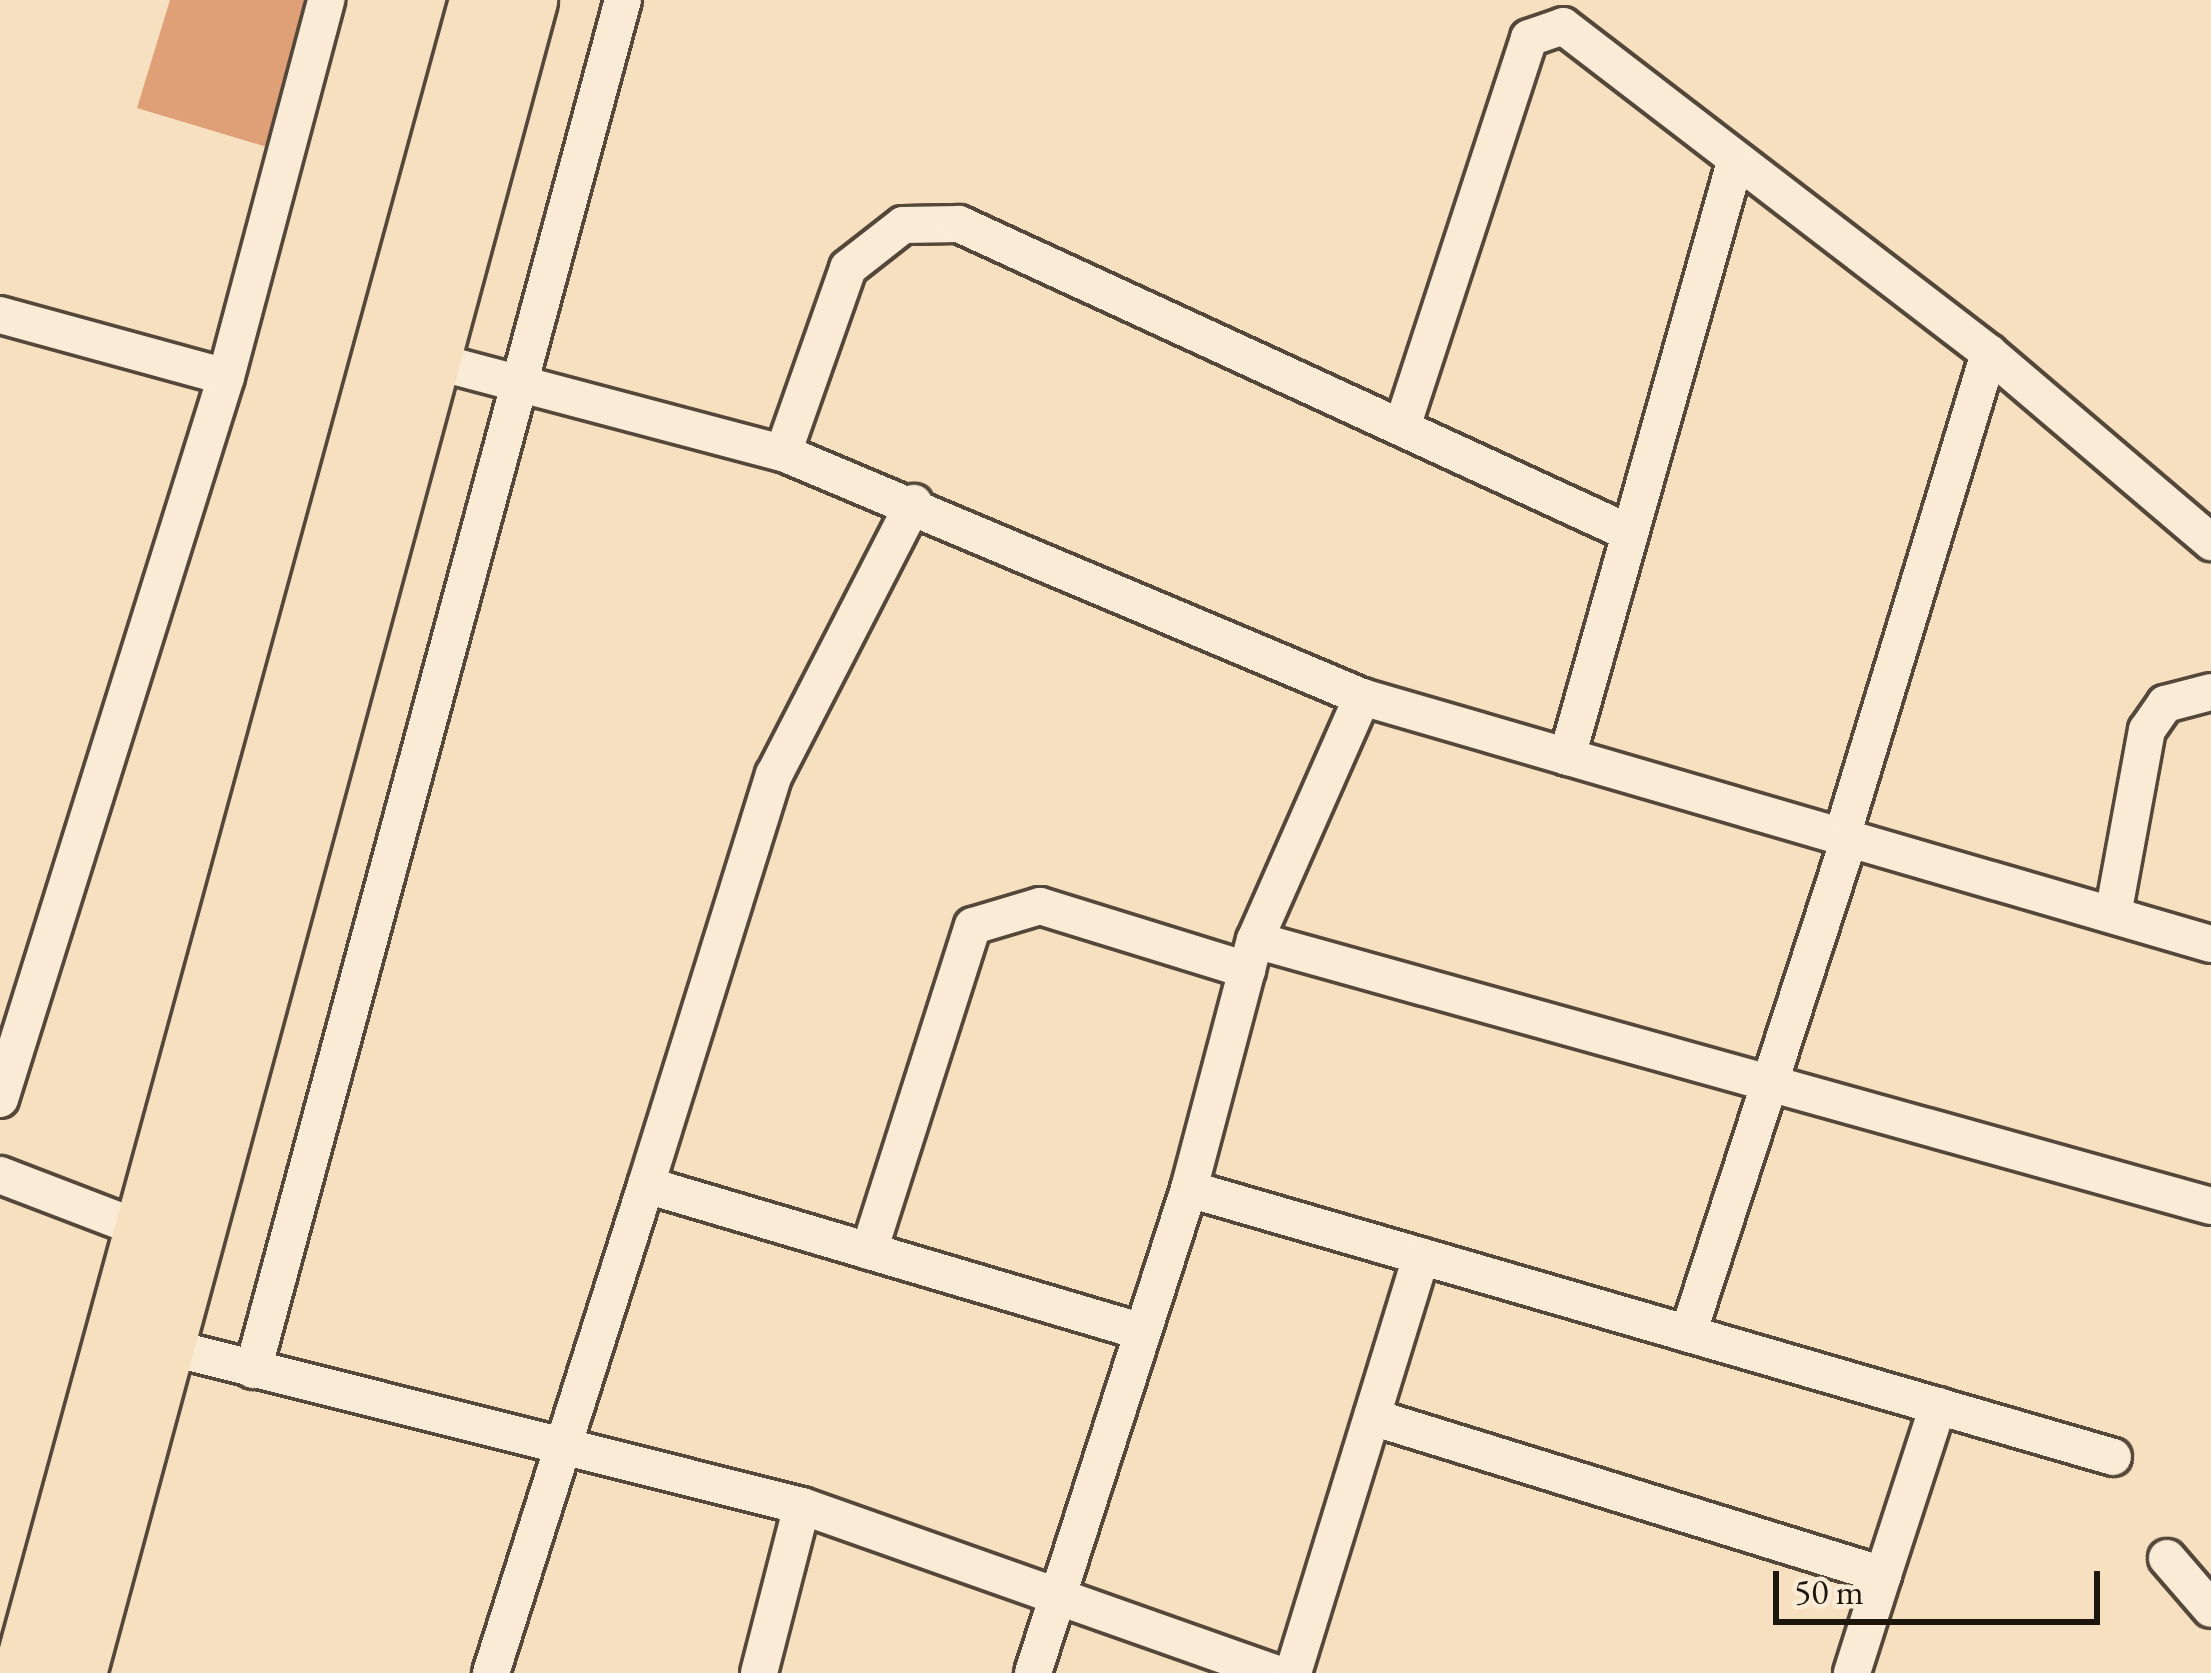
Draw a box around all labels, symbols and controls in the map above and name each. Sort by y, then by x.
scale bar [1779,1547,2106,1621]
text: 50 m [1794,1568,1864,1615]

